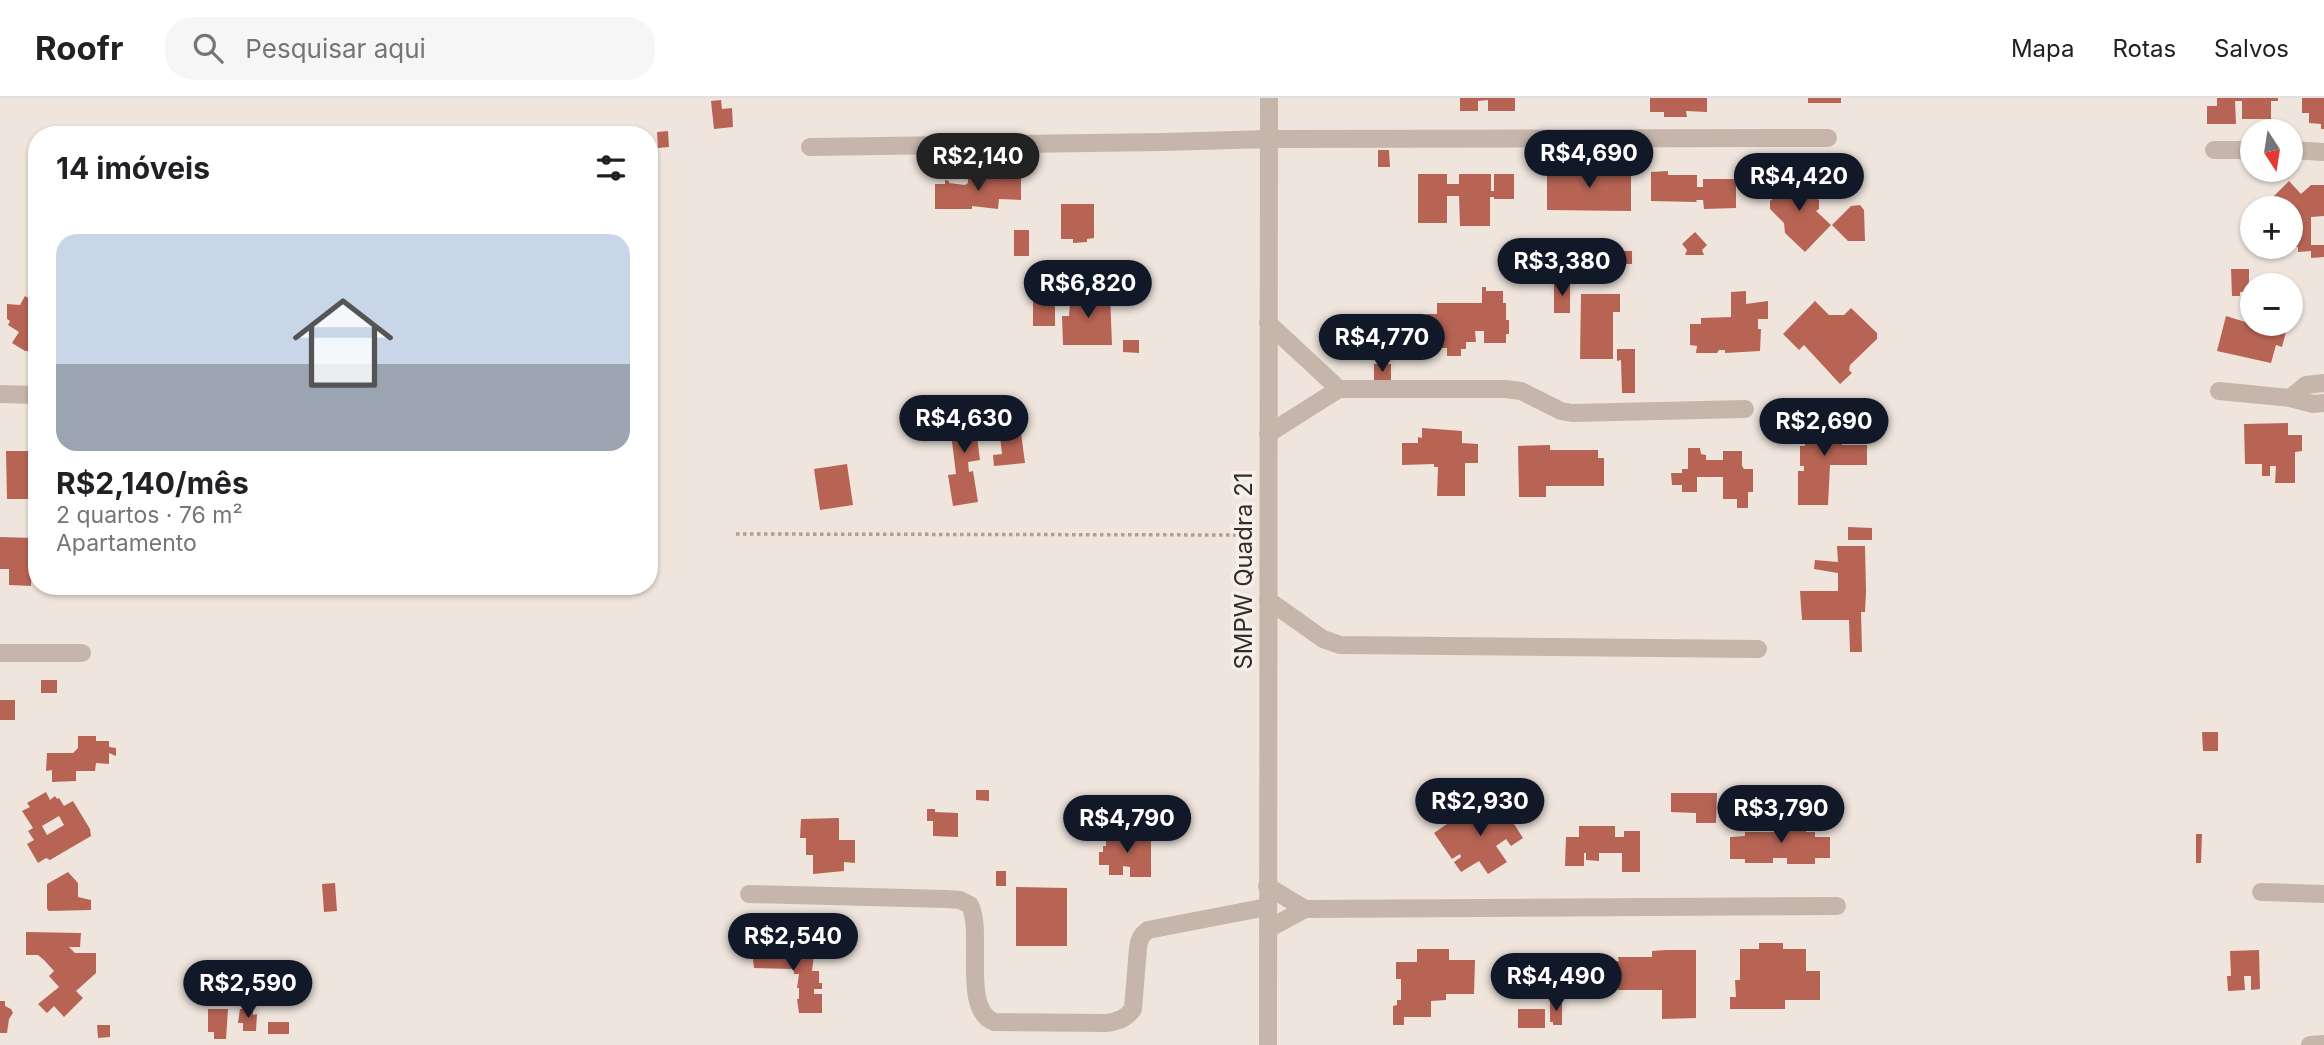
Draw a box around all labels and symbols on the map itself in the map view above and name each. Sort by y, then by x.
north arrow [2240,119,2303,182]
pin: R$4,690 [1524,130,1654,190]
pin: R$2,140 [913,134,1043,193]
pin: R$4,420 [1734,153,1864,213]
pin: R$3,380 [1497,238,1627,298]
pin: R$6,820 [1023,260,1153,320]
pin: R$4,770 [1317,314,1447,374]
pin: R$4,630 [899,396,1029,455]
pin: R$2,690 [1759,398,1889,458]
street label: SMPW Quadra 21 [1229,472,1258,670]
pin: R$2,930 [1415,778,1545,838]
pin: R$3,790 [1716,786,1846,845]
pin: R$4,790 [1062,796,1192,855]
pin: R$2,540 [728,914,858,973]
pin: R$4,490 [1491,954,1621,1013]
pin: R$2,590 [183,960,313,1020]

